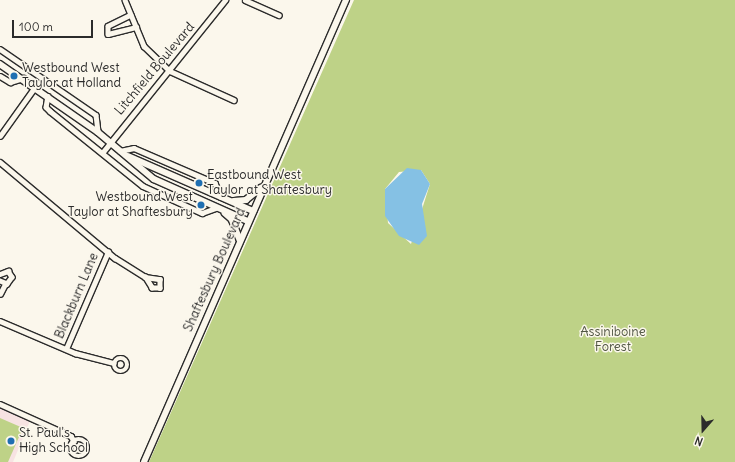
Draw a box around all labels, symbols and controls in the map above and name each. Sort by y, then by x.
scale bar [14,12,95,38]
text: 100 m [19,19,53,34]
street label: Litchfield Boulevard [112,20,198,118]
place label: Westbound West Taylor at Holland [22,61,121,92]
marker: Westbound West Taylor at Holland [9,71,19,81]
place label: Eastbound West Taylor at Shaftesbury [207,168,332,199]
marker: Eastbound West Taylor at Shaftesbury [194,178,204,188]
place label: Westbound West Taylor at Shaftesbury [68,190,193,221]
marker: Westbound West Taylor at Shaftesbury [196,200,206,210]
street label: Shaftesbury Boulevard [181,206,249,334]
street label: Blackburn Lane [52,251,102,341]
park label: Assiniboine Forest [580,325,646,356]
north arrow [683,410,723,450]
place label: St. Paul's High School [19,426,88,457]
text: N [693,433,705,449]
marker: St. Paul's High School [6,436,16,446]

